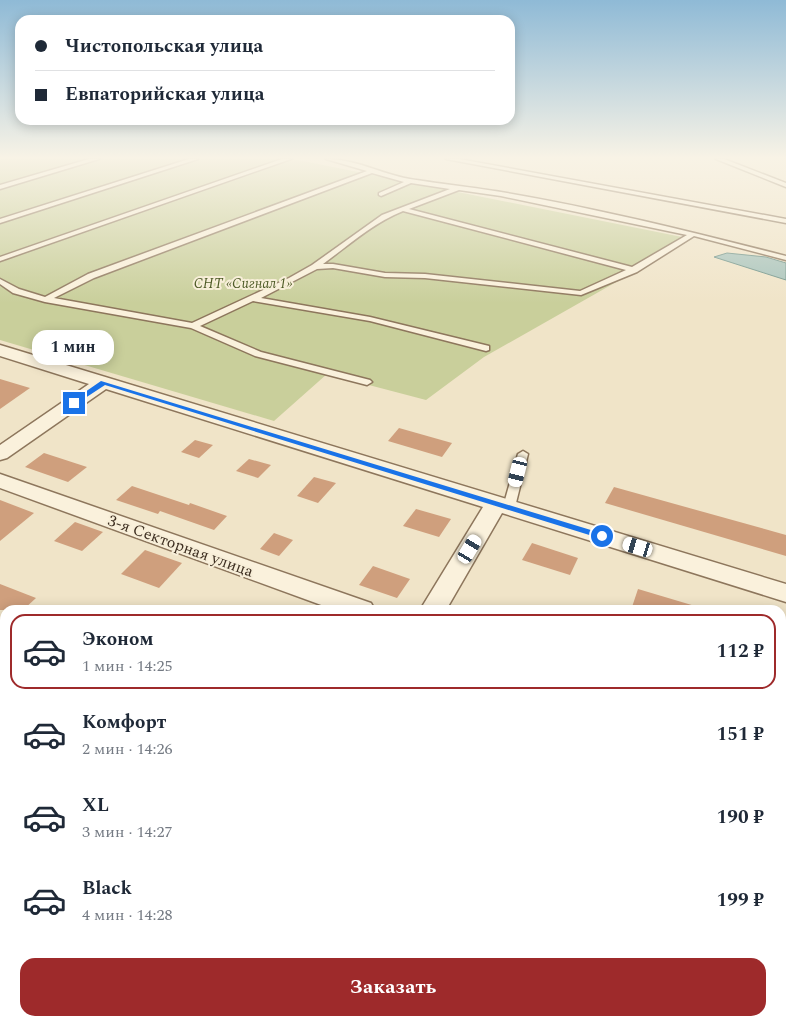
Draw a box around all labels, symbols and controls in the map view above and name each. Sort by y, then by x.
text: Чистопольская улица [65,32,263,61]
text: Евпаторийская улица [65,80,265,109]
park label: СНТ «Сигнал 1» [194,273,292,294]
callout: 1 мин [33,330,115,366]
text: 1 мин [50,335,96,359]
route end [63,392,85,414]
car [507,456,528,488]
street label: 3-я Секторная улица [104,508,257,584]
route start [591,525,613,547]
car [455,532,484,566]
car [621,535,654,559]
text: Эконом [82,625,153,654]
icon: car [22,629,67,674]
text: 112 ₽ [717,637,764,666]
text: 1 мин · 14:25 [82,654,172,678]
text: Комфорт [82,708,166,737]
icon: car [22,712,67,757]
text: 151 ₽ [717,720,764,749]
text: 2 мин · 14:26 [82,737,172,761]
text: XL [82,791,109,820]
icon: car [22,795,67,840]
text: 190 ₽ [717,803,764,832]
text: 3 мин · 14:27 [82,820,172,844]
text: Black [82,874,132,903]
icon: car [22,878,67,923]
text: 199 ₽ [717,886,764,915]
text: 4 мин · 14:28 [82,903,172,927]
button: Заказать [20,958,766,1016]

